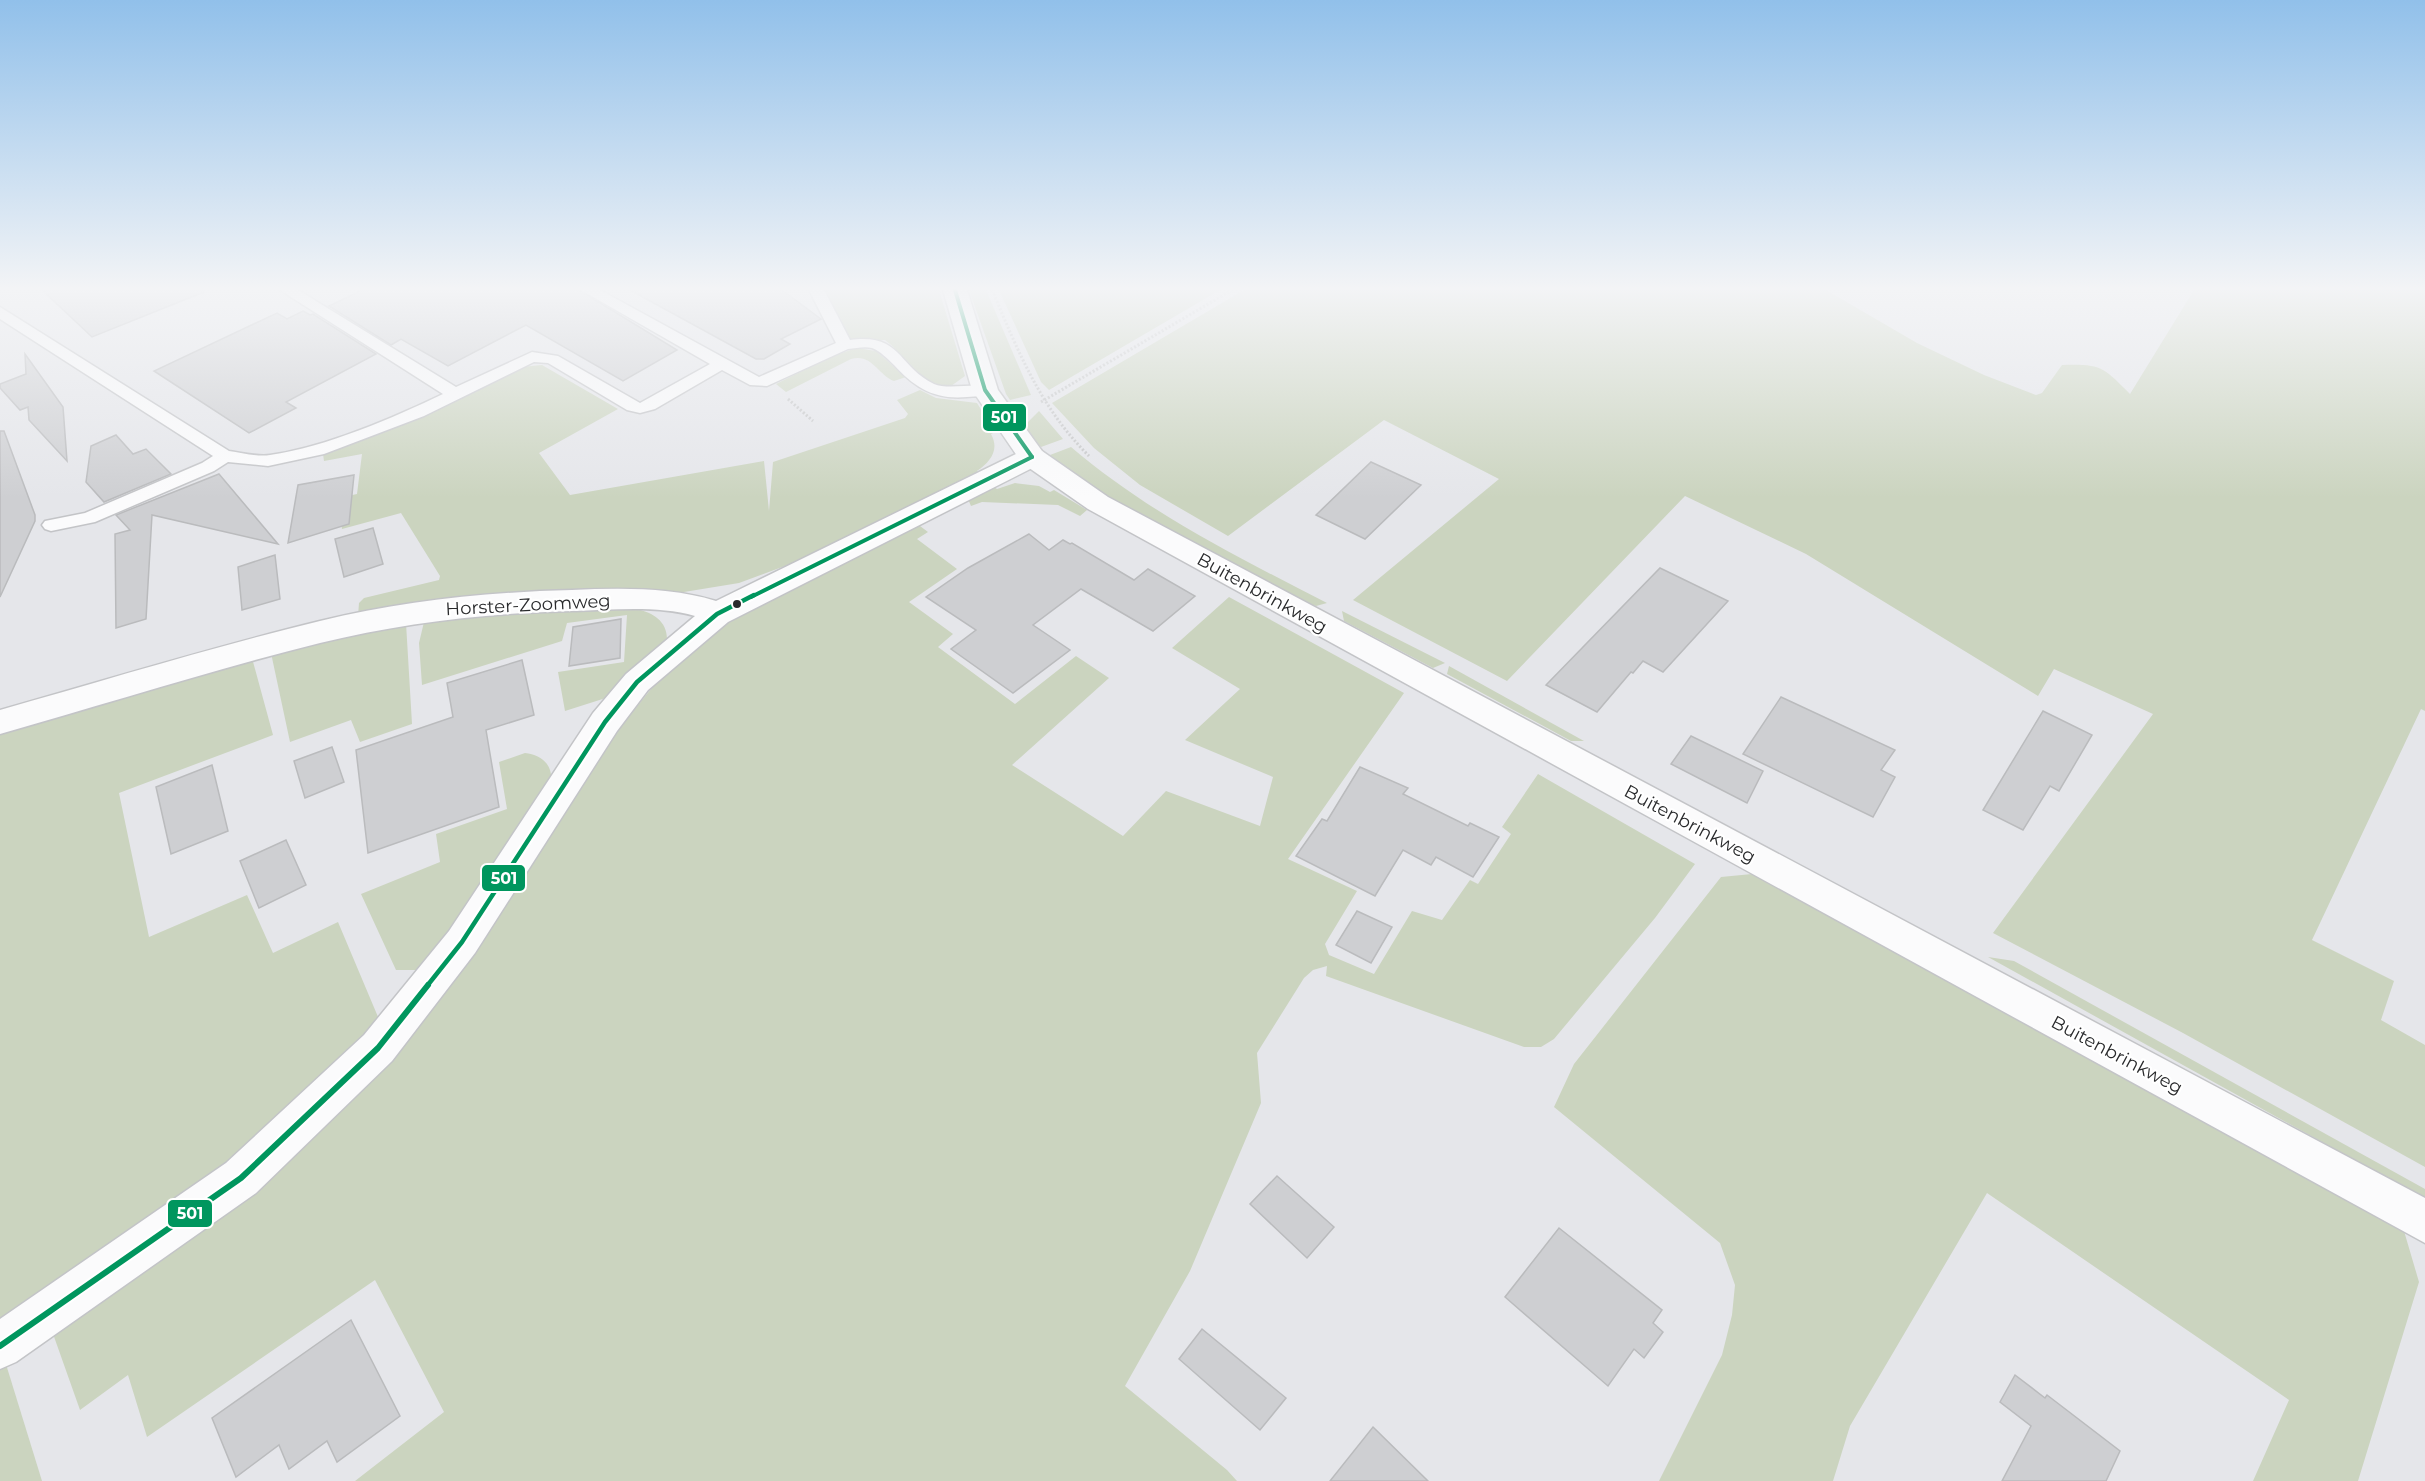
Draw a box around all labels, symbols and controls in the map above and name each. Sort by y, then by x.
line badge: 501 [982,403,1027,432]
text: 501 [991,408,1017,427]
street label: Buitenbrinkweg [1193,548,1331,638]
street label: Horster-Zoomweg [445,590,611,620]
unlabelled marker [731,598,743,610]
street label: Buitenbrinkweg [1621,780,1759,868]
line badge: 501 [481,864,526,892]
text: 501 [491,869,517,888]
street label: Buitenbrinkweg [2048,1011,2186,1099]
line badge: 501 [167,1199,213,1228]
text: 501 [177,1204,203,1223]

